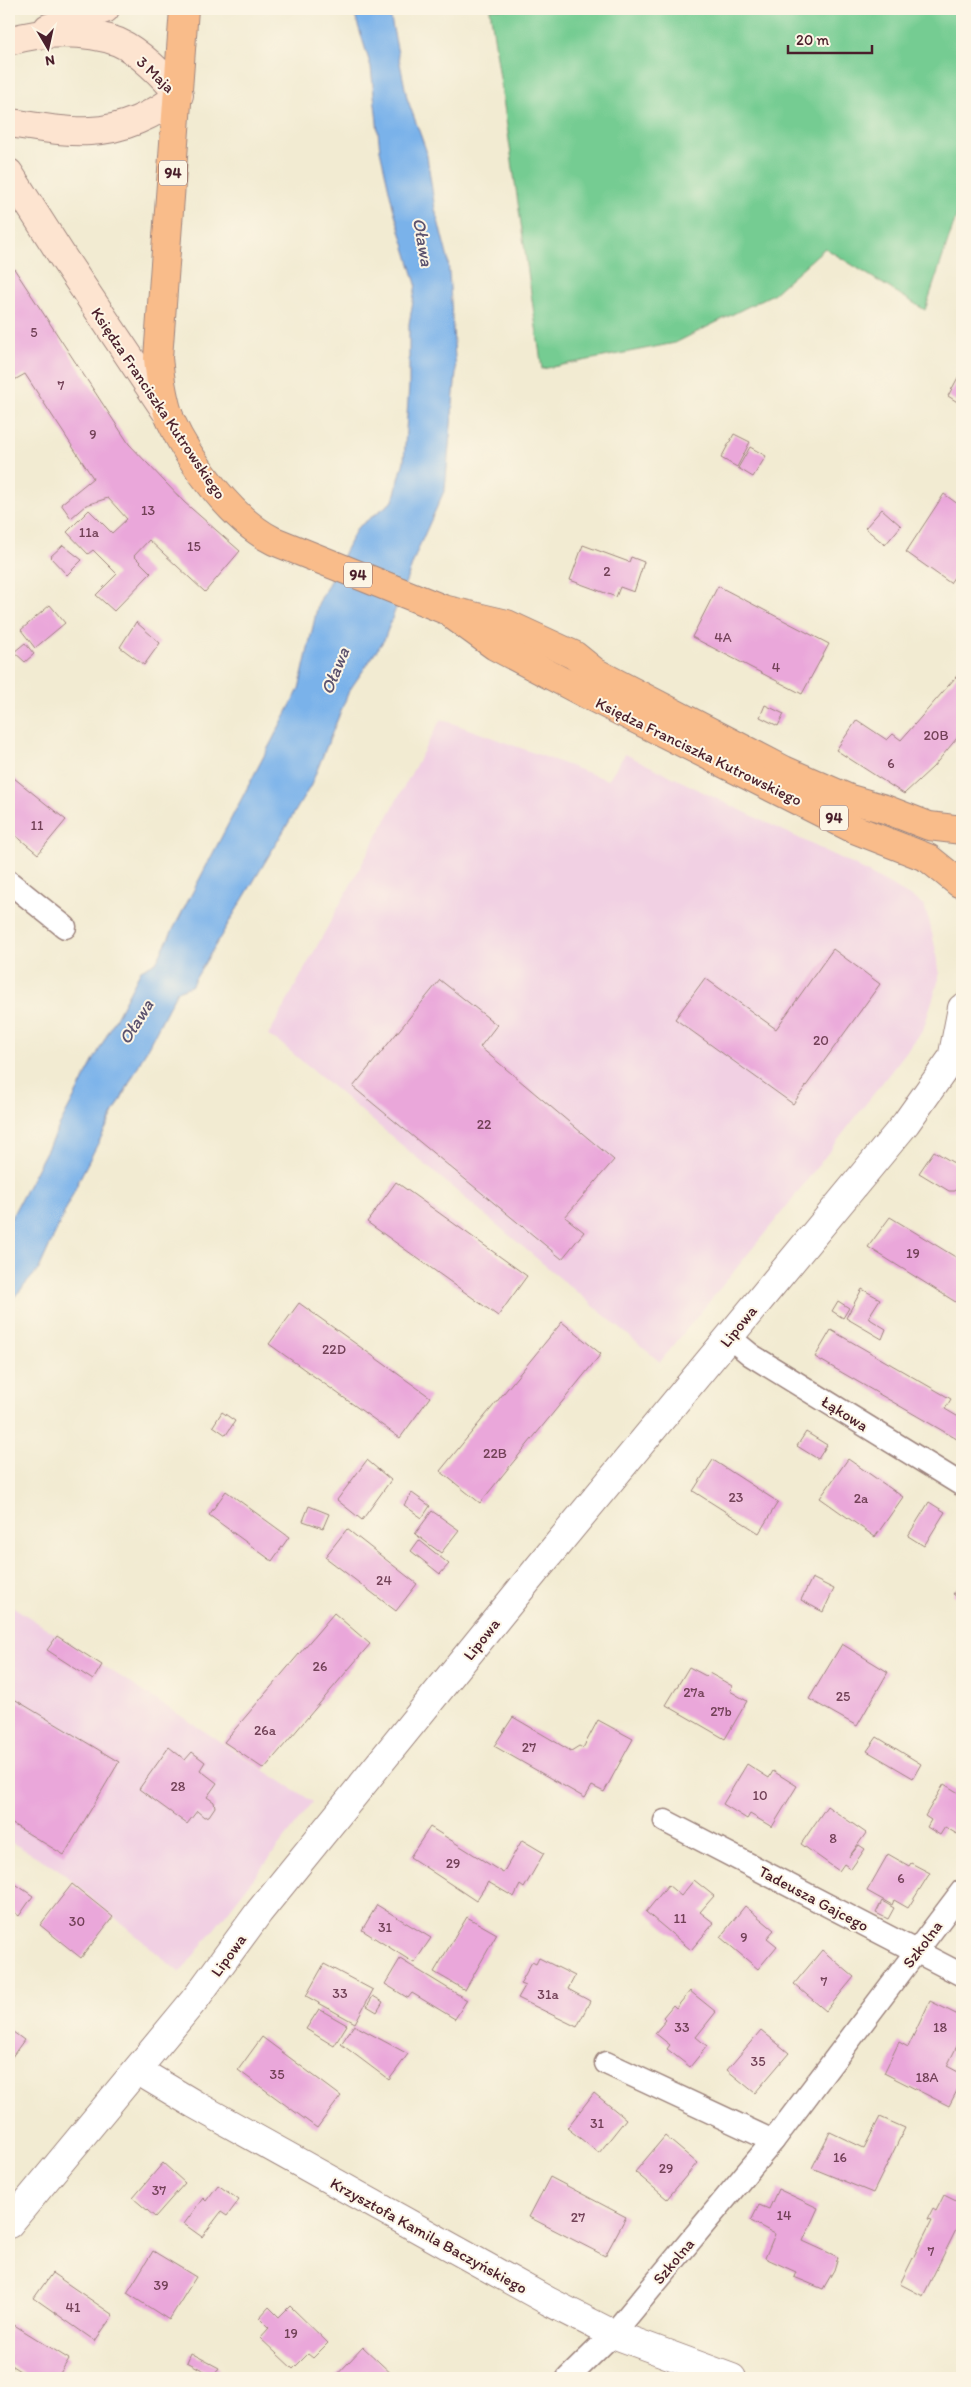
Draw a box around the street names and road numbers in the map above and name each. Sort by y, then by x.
street label: 3 Maja [133,52,179,97]
road number: 94 [159,160,187,186]
street label: Księdza Franciszka Kutrowskiego [87,304,230,503]
road number: 94 [344,562,372,588]
street label: Księdza Franciszka Kutrowskiego [592,693,805,810]
road number: 94 [820,806,848,830]
street label: Lipowa [716,1301,761,1351]
street label: Łąkowa [818,1392,872,1435]
street label: Lipowa [459,1614,504,1664]
street label: Tadeusza Gajcego [756,1861,872,1935]
street label: Szkolna [898,1917,946,1972]
street label: Lipowa [207,1930,251,1980]
street label: Krzysztofa Kamila Baczyńskiego [327,2173,531,2298]
street label: Szkolna [649,2234,698,2288]

